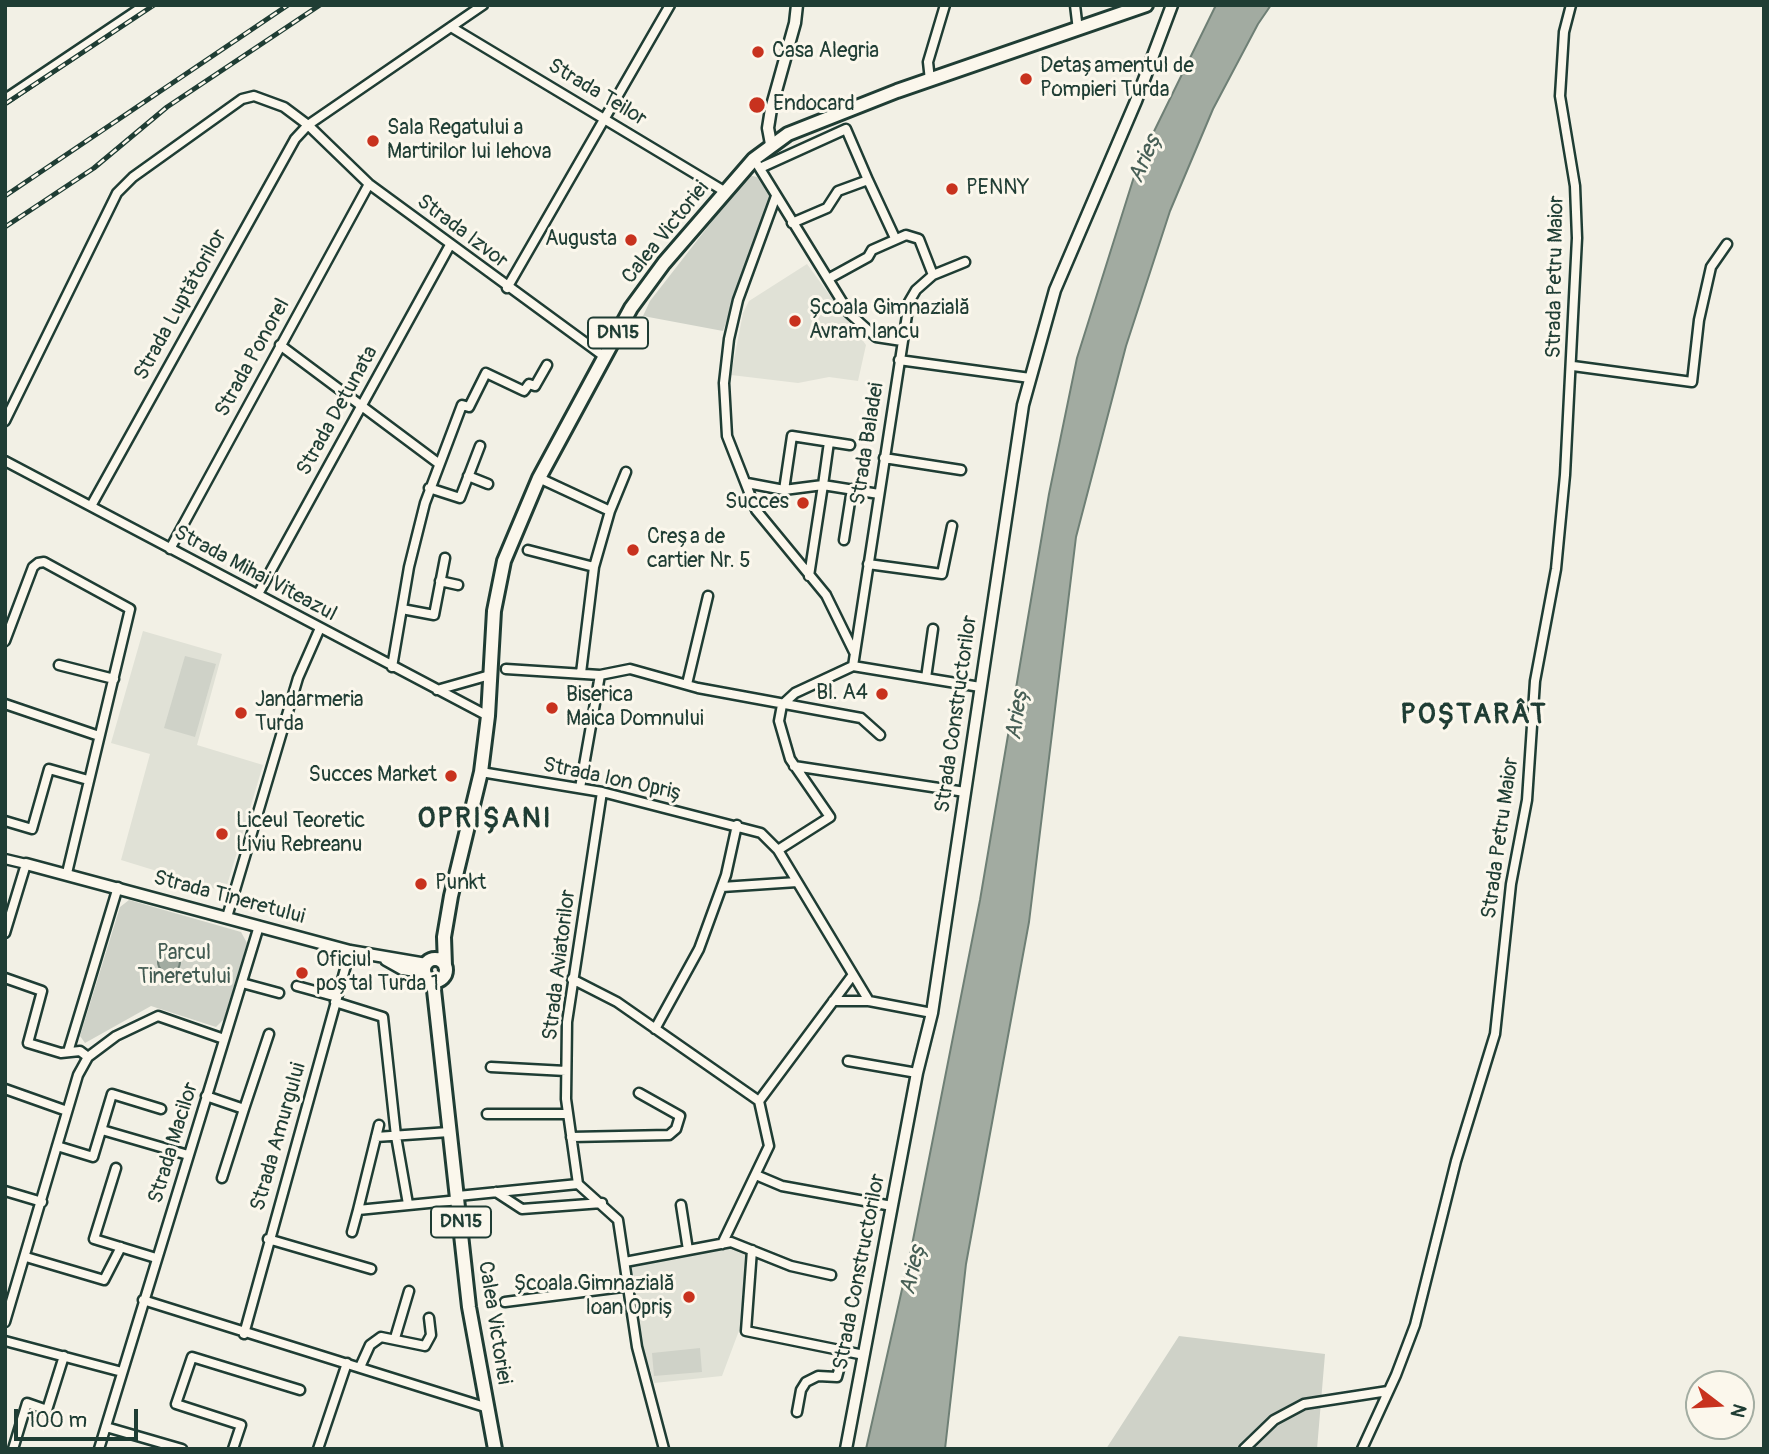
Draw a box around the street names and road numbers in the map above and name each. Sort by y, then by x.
street label: Strada Teilor [543,54,651,132]
street label: Calea Victoriei [617,177,715,289]
street label: Strada Izvor [411,190,513,274]
street label: Strada Petru Maior [1542,195,1570,359]
street label: Strada Luptătorilor [129,225,233,385]
street label: Strada Ponorel [210,294,296,422]
road number: DN15 [588,318,648,348]
street label: Strada Detunata [292,342,384,480]
street label: Strada Baladei [846,381,890,507]
street label: Strada Mihai Viteazul [169,520,341,628]
street label: Strada Constructorilor [931,614,983,814]
street label: Strada Ion Opriș [540,753,686,807]
street label: Strada Petru Maior [1477,756,1525,920]
street label: Strada Tineretului [151,866,307,930]
street label: Strada Aviatorilor [538,888,582,1042]
street label: Strada Amurgului [246,1060,312,1214]
street label: Strada Macilor [144,1079,204,1207]
street label: Strada Constructorilor [829,1172,891,1372]
road number: DN15 [431,1206,491,1238]
street label: Calea Victoriei [472,1260,516,1386]

